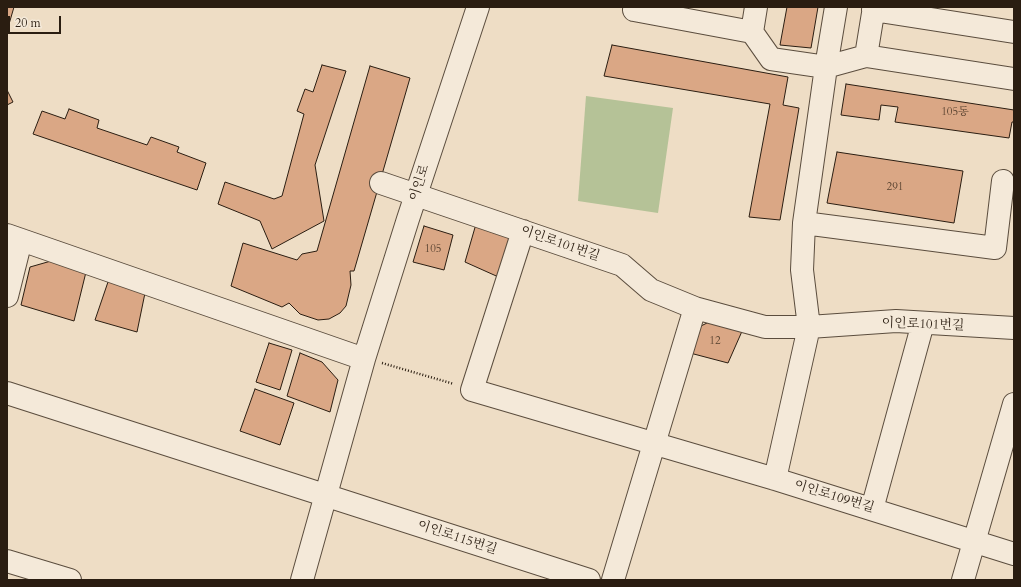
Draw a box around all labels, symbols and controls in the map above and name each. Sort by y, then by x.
scale bar [10,8,63,34]
text: 20 m [15,15,41,31]
house number: 105동 [941,105,969,119]
street label: 이인로 [407,163,433,203]
house number: 291 [887,180,903,194]
street label: 이인로101번길 [518,223,602,265]
house number: 105 [425,242,441,256]
street label: 이인로101번길 [881,316,965,334]
house number: 12 [709,334,721,348]
street label: 이인로109번길 [792,477,876,517]
street label: 이인로115번길 [415,518,499,558]

